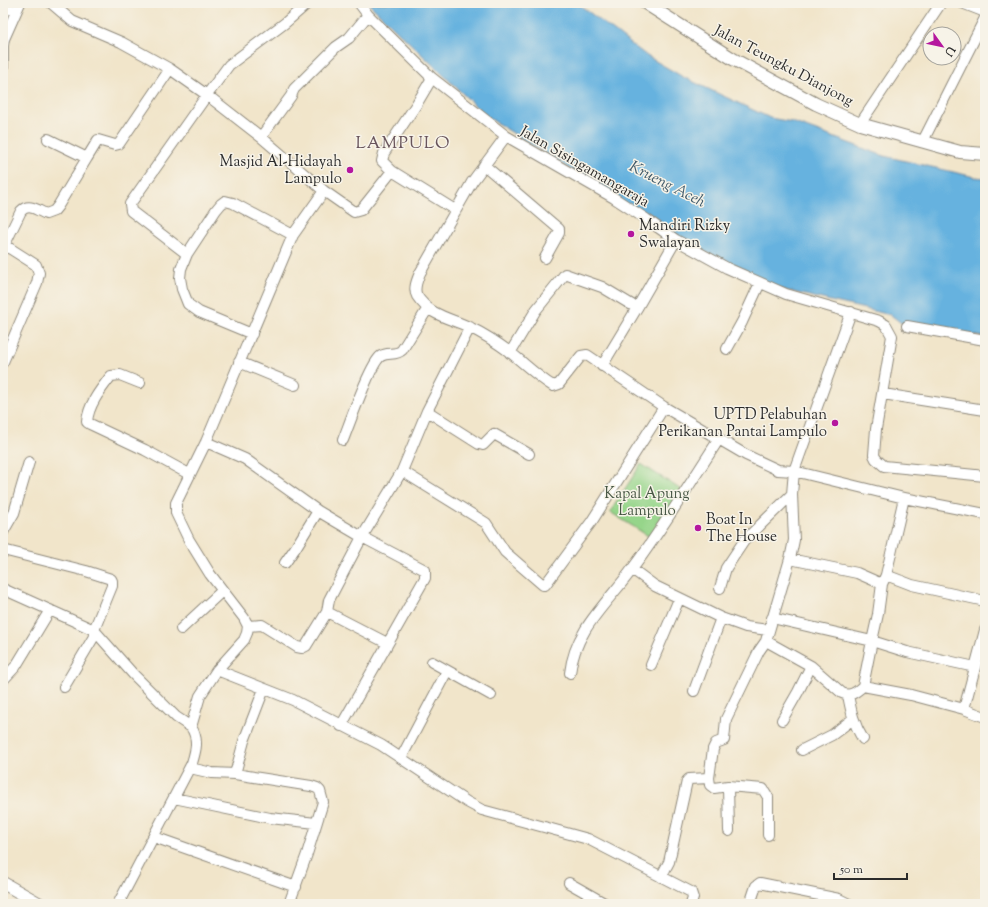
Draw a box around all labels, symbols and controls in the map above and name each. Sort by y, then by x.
street label: Jalan Teungku Dianjong [709,20,857,112]
north arrow [922,26,962,66]
text: U [940,42,959,59]
street label: Jalan Sisingamangaraja [515,121,653,213]
district label: LAMPULO [356,132,450,156]
place label: Masjid Al-Hidayah Lampulo [220,152,342,190]
water label: Krueng Aceh [625,156,709,214]
marker: Masjid Al-Hidayah Lampulo [345,165,355,175]
place label: Mandiri Rizky Swalayan [639,216,731,254]
marker: Mandiri Rizky Swalayan [626,229,636,239]
place label: UPTD Pelabuhan Perikanan Pantai Lampulo [659,405,827,443]
marker: UPTD Pelabuhan Perikanan Pantai Lampulo [830,418,840,428]
park label: Kapal Apung Lampulo [604,484,690,522]
place label: Boat In The House [706,510,777,548]
marker: Boat In The House [693,523,703,533]
scale bar [834,855,907,881]
text: 50 m [839,861,863,879]

